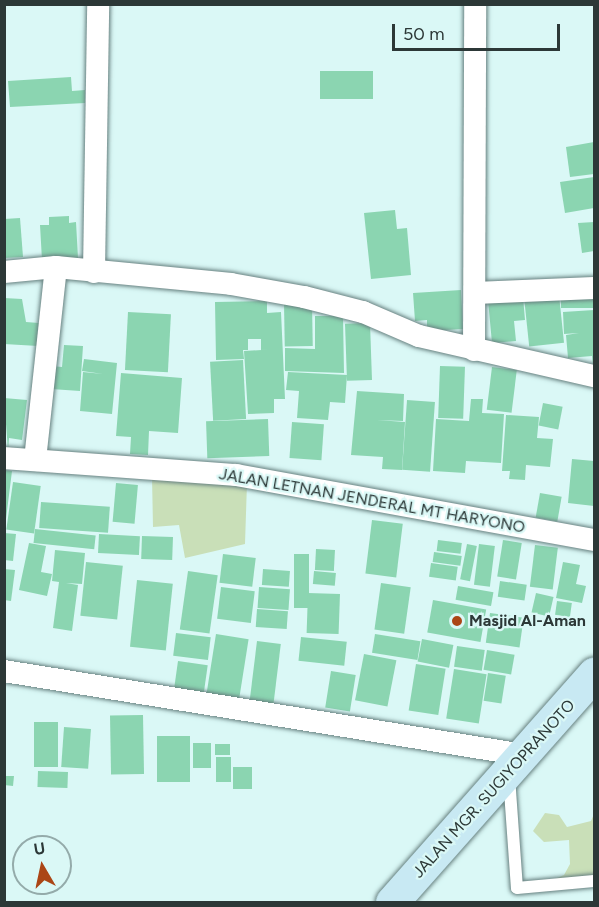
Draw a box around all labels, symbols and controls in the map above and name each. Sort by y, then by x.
scale bar [395,12,563,50]
text: 50 m [403,23,445,45]
street label: JALAN LETNAN JENDERAL MT HARYONO [217,465,527,537]
place label: Masjid Al-Aman [469,611,586,631]
marker: Masjid Al-Aman [450,614,464,628]
street label: JALAN MGR. SUGIYOPRANOTO [409,696,579,882]
north arrow [12,835,72,895]
text: U [32,838,46,859]

